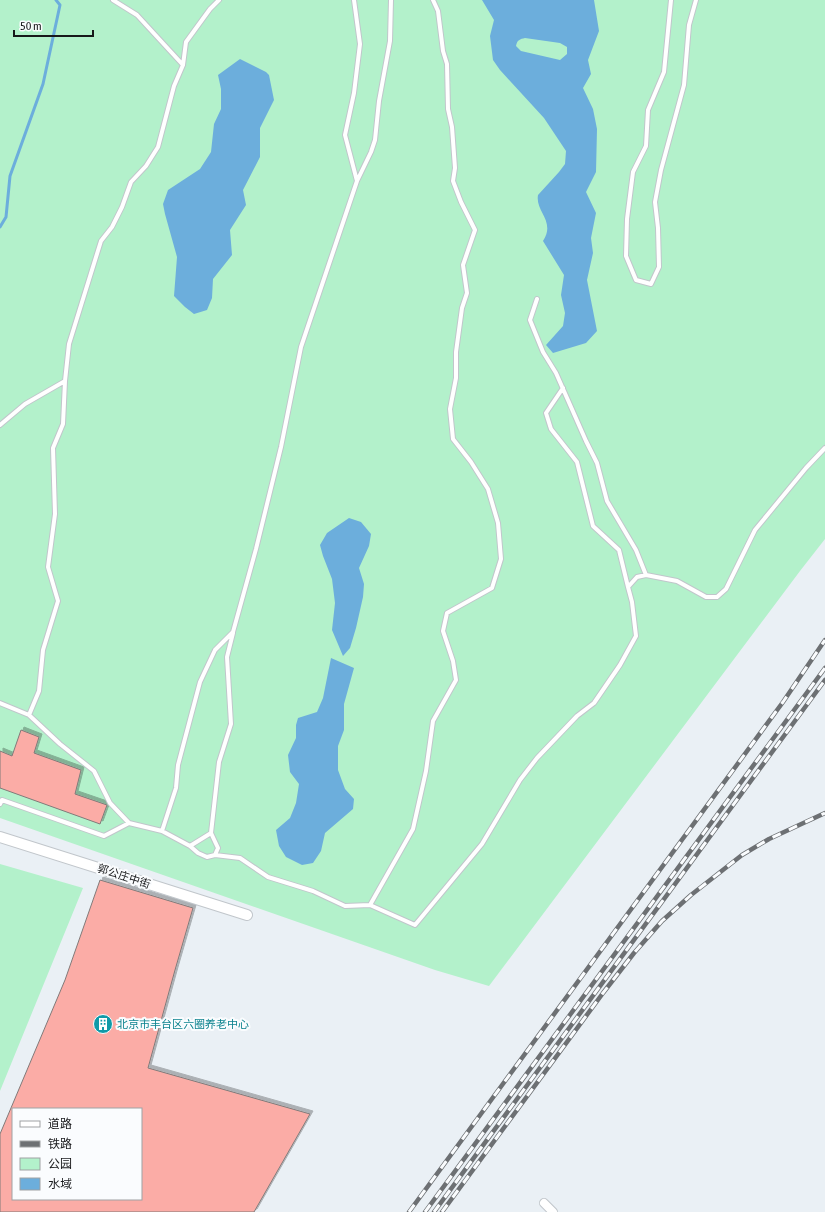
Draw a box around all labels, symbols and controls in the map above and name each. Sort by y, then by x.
scale bar [14,12,93,38]
text: 50 m [20,19,42,33]
street label: 郭公庄中街 [96,862,152,890]
building icon: 北京市丰台区六圈养老中心 [92,1013,114,1035]
place label: 北京市丰台区六圈养老中心 [117,1018,249,1030]
legend [12,1108,142,1200]
text: 道路 [48,1117,72,1131]
text: 铁路 [48,1137,72,1151]
text: 公园 [48,1157,72,1171]
text: 水域 [48,1177,72,1191]

